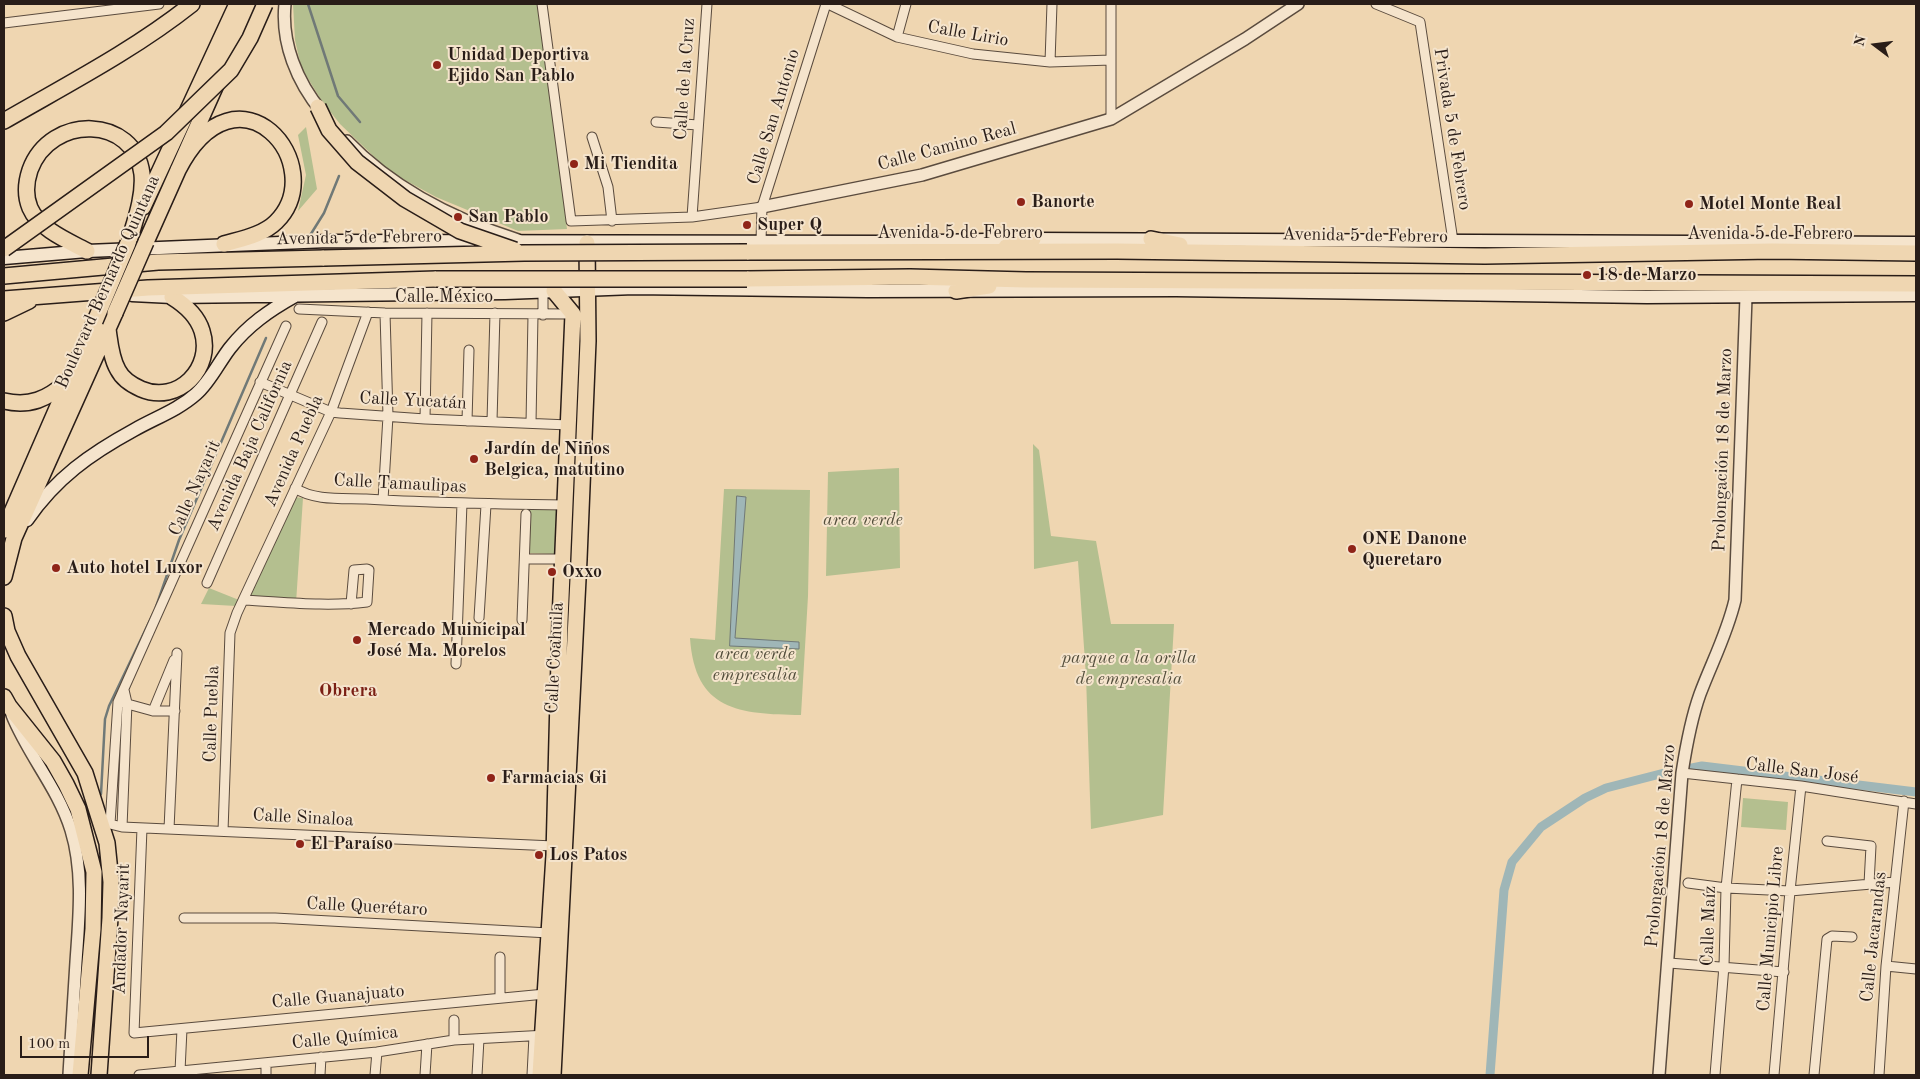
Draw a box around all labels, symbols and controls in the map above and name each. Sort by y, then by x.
street label: Calle Lirio [926,16,1010,52]
street label: Calle de la Cruz [670,17,700,141]
north arrow [1850,20,1900,70]
text: N [1852,34,1869,48]
place label: Unidad Deportiva Ejido San Pablo [447,44,589,86]
street label: Calle San Antonio [743,46,805,188]
street label: Privada 5 de Febrero [1428,46,1476,212]
marker: Unidad Deportiva Ejido San Pablo [431,59,443,71]
street label: Calle Camino Real [875,118,1019,176]
place label: Mi Tiendita [584,153,678,175]
marker: Mi Tiendita [568,158,580,170]
street label: Boulevard Bernardo Quintana [51,172,165,392]
place label: Banorte [1031,191,1095,213]
place label: Motel Monte Real [1699,193,1841,215]
marker: Banorte [1015,196,1027,208]
marker: Motel Monte Real [1683,198,1695,210]
place label: San Pablo [468,206,548,228]
marker: San Pablo [452,211,464,223]
place label: Super Q [757,214,822,236]
marker: Super Q [741,219,753,231]
street label: Avenida 5 de Febrero [877,222,1043,244]
street label: Avenida 5 de Febrero [1687,223,1853,245]
street label: Avenida 5 de Febrero [1282,224,1448,248]
street label: Avenida 5 de Febrero [276,226,442,250]
place label: 18 de Marzo [1597,264,1696,286]
marker: 18 de Marzo [1581,269,1593,281]
street label: Calle México [395,286,493,308]
street label: Prolongación 18 de Marzo [1709,348,1737,552]
street label: Avenida Baja California [203,357,297,535]
street label: Calle Yucatán [359,387,467,415]
street label: Avenida Puebla [260,392,328,510]
street label: Calle Nayarit [164,437,226,539]
place label: Jardín de Niños Belgica, matutino [484,438,625,480]
marker: Jardín de Niños Belgica, matutino [468,453,480,465]
street label: Calle Tamaulipas [333,470,467,498]
park label: area verde [823,509,903,531]
place label: ONE Danone Queretaro [1362,528,1467,570]
marker: ONE Danone Queretaro [1346,543,1358,555]
place label: Auto hotel Luxor [66,557,203,579]
place label: Oxxo [562,561,602,583]
marker: Auto hotel Luxor [50,562,62,574]
marker: Oxxo [546,566,558,578]
street label: Calle Coahuila [541,602,569,714]
place label: Mercado Muinicipal José Ma. Morelos [367,619,526,662]
marker: Mercado Muinicipal José Ma. Morelos [351,634,363,646]
park label: area verde empresalia [713,643,797,686]
park label: parque a la orilla de empresalia [1061,647,1197,690]
street label: Calle Puebla [200,665,224,763]
district label: Obrera [319,680,377,702]
street label: Prolongación 18 de Marzo [1641,743,1681,949]
street label: Calle San José [1744,753,1860,789]
place label: Farmacias Gi [501,767,607,789]
marker: Farmacias Gi [485,772,497,784]
street label: Calle Sinaloa [252,805,354,831]
place label: El Paraíso [310,833,393,855]
marker: El Paraíso [294,838,306,850]
place label: Los Patos [549,844,627,866]
street label: Calle Municipio Libre [1753,845,1789,1013]
marker: Los Patos [533,849,545,861]
street label: Andador Nayarit [109,863,135,995]
street label: Calle Jacarandas [1856,871,1892,1003]
street label: Calle Maíz [1697,885,1721,967]
street label: Calle Querétaro [306,893,428,921]
street label: Calle Guanajuato [271,980,405,1014]
street label: Calle Química [291,1022,399,1054]
scale bar [22,1026,151,1058]
text: 100 m [28,1037,70,1052]

